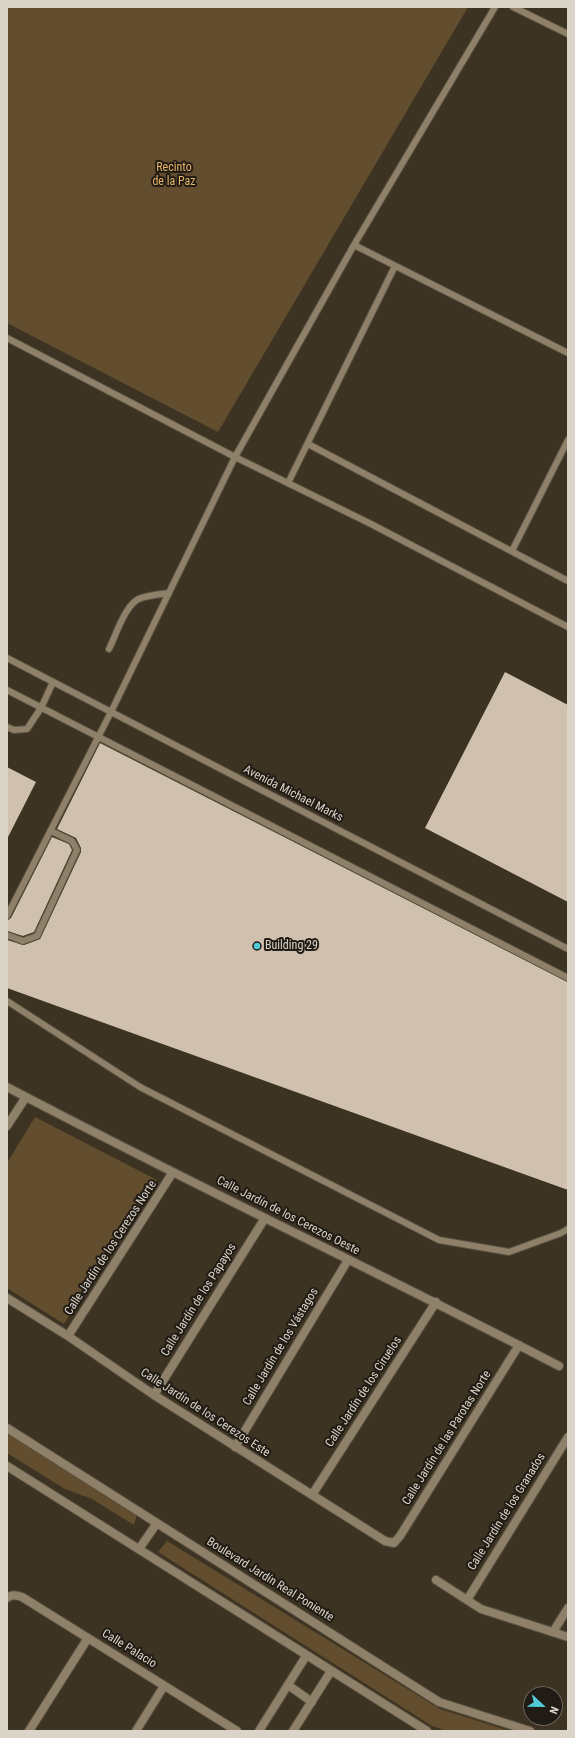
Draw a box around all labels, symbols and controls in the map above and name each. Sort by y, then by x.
park label: Recinto de la Paz [152,161,196,189]
street label: Avenida Michael Marks [241,763,345,825]
place label: Building 29 [265,939,318,953]
marker: Building 29 [252,941,262,951]
street label: Calle Jardín de los Cerezos Oeste [214,1174,362,1258]
street label: Calle Jardín de los Cerezos Norte [62,1178,160,1318]
street label: Calle Jardín de los Papayos [158,1241,240,1359]
street label: Calle Jardín de los Vástagos [240,1286,322,1408]
street label: Calle Jardín de los Ciruelos [323,1334,405,1450]
street label: Calle Jardín de los Cerezos Este [137,1366,273,1460]
street label: Calle Jardín de las Parotas Norte [400,1368,494,1508]
street label: Calle Jardín de los Granados [465,1451,549,1573]
street label: Boulevard Jardín Real Poniente [204,1535,336,1625]
street label: Calle Palacio [99,1627,159,1671]
north arrow [523,1686,563,1726]
text: N [546,1705,561,1716]

